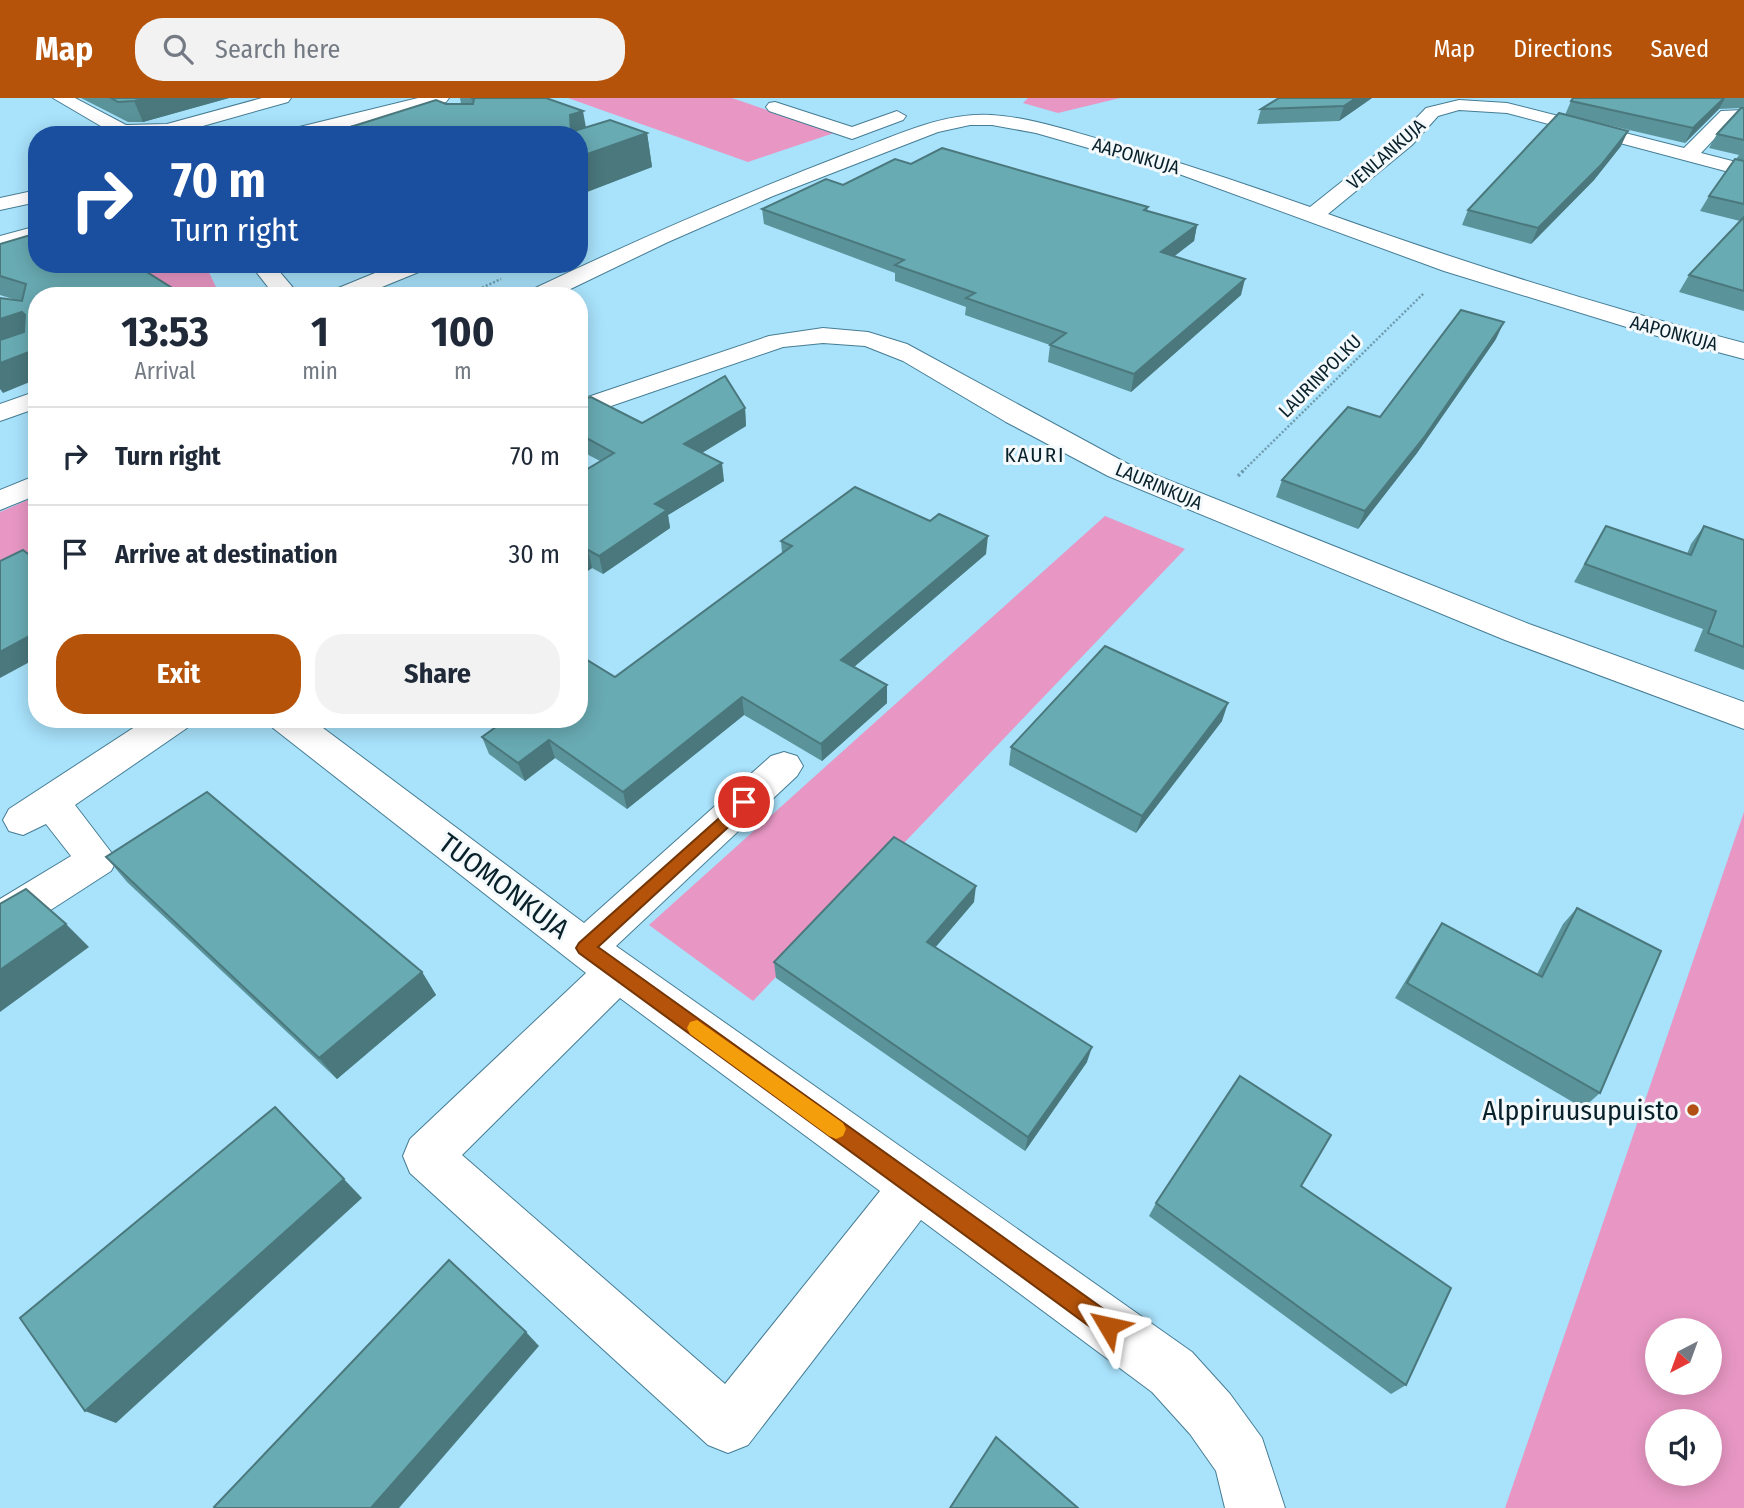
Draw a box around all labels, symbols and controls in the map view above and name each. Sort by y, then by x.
search box [135,18,625,81]
text: Map [35,29,93,69]
icon: search [159,30,197,68]
text: Search here [215,34,340,65]
text: Map [1434,35,1475,63]
text: Directions [1513,35,1612,63]
text: Saved [1650,35,1709,63]
street label: VENLANKUJA [1342,114,1430,194]
street label: AAPONKUJA [1090,133,1182,179]
text: 70 m [171,151,266,210]
icon: right [56,154,147,245]
text: Turn right [171,211,298,249]
text: 13:53 [121,307,209,357]
text: 1 [311,307,329,357]
text: 100 [431,307,495,357]
street label: AAPONKUJA [1628,310,1720,356]
street label: LAURINPOLKU [1274,330,1366,422]
text: Arrival [135,357,196,385]
text: min [302,357,338,385]
text: m [454,357,472,385]
icon: right [56,437,94,475]
text: Turn right [115,441,221,472]
text: 70 m [510,441,560,472]
district label: KAURI [1004,442,1066,468]
street label: LAURINKUJA [1112,457,1206,515]
icon: arrive [56,535,94,573]
text: Arrive at destination [115,539,338,570]
text: 30 m [509,539,560,570]
button: Exit [56,634,301,714]
button: Share [315,634,560,714]
pin [714,772,774,832]
icon: arrive [725,783,763,821]
street label: TUOMONKUJA [432,826,576,946]
place label: Alppiruusupuisto [1482,1094,1679,1127]
marker: Alppiruusupuisto [1685,1102,1701,1118]
position arrow [1071,1289,1145,1363]
north arrow [1645,1318,1722,1395]
map controls [1645,1318,1722,1486]
button: sound [1645,1409,1722,1486]

